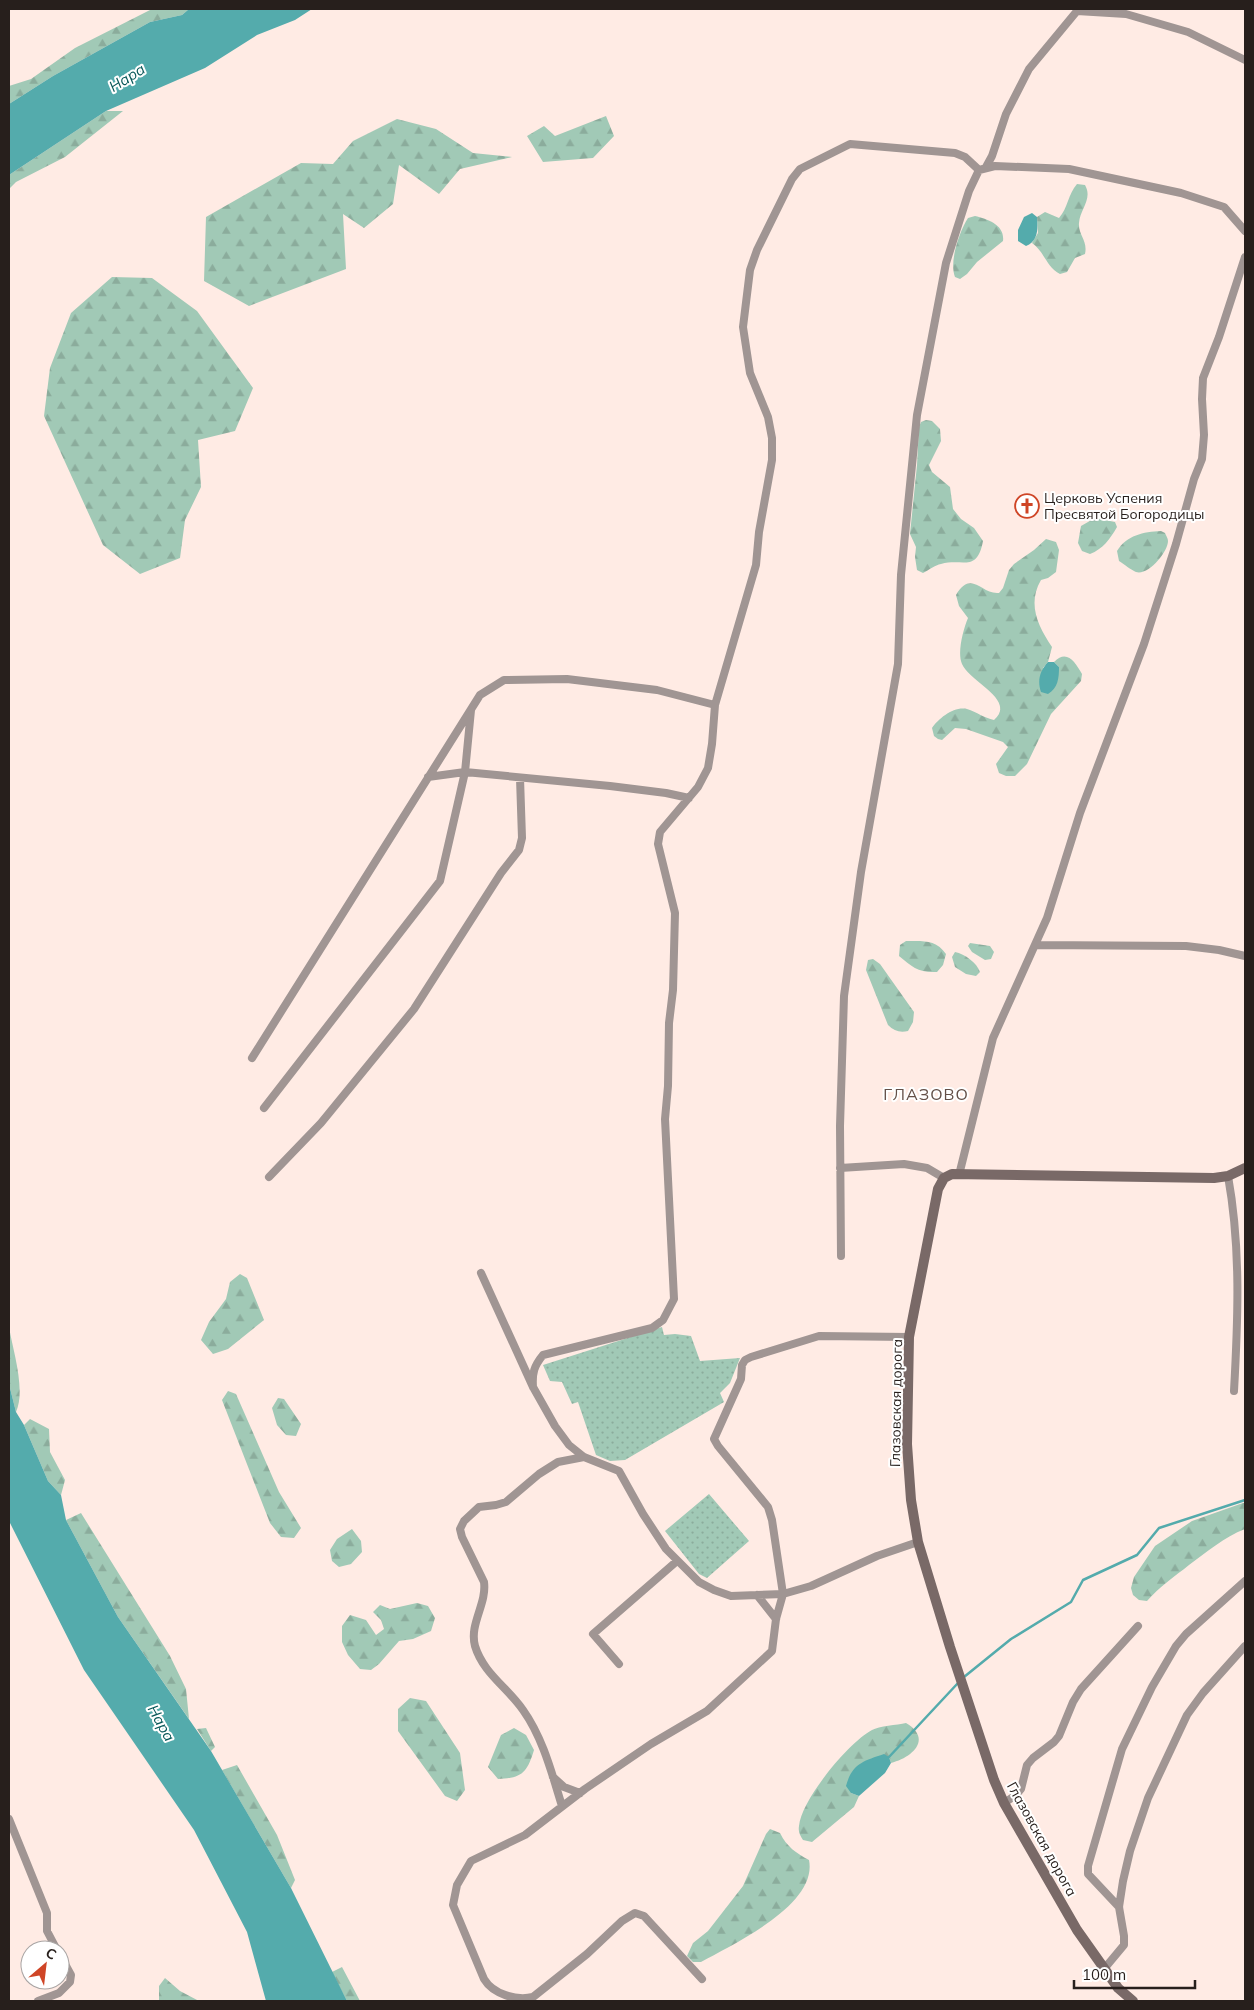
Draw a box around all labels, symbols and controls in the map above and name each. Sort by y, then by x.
water label: Нара [105,59,148,96]
place label: Церковь Успения Пресвятой Богородицы [1044,489,1205,523]
church icon: Церковь Успения Пресвятой Богородицы [1014,493,1040,519]
district label: ГЛАЗОВО [883,1084,969,1104]
street label: Глазовская дорога [886,1339,906,1467]
water label: Нара [144,1701,179,1744]
street label: Глазовская дорога [1003,1779,1081,1899]
north arrow [20,1940,70,1990]
text: С [43,1943,60,1964]
scale bar [1074,1958,1195,1990]
text: 100 m [1082,1965,1126,1984]

